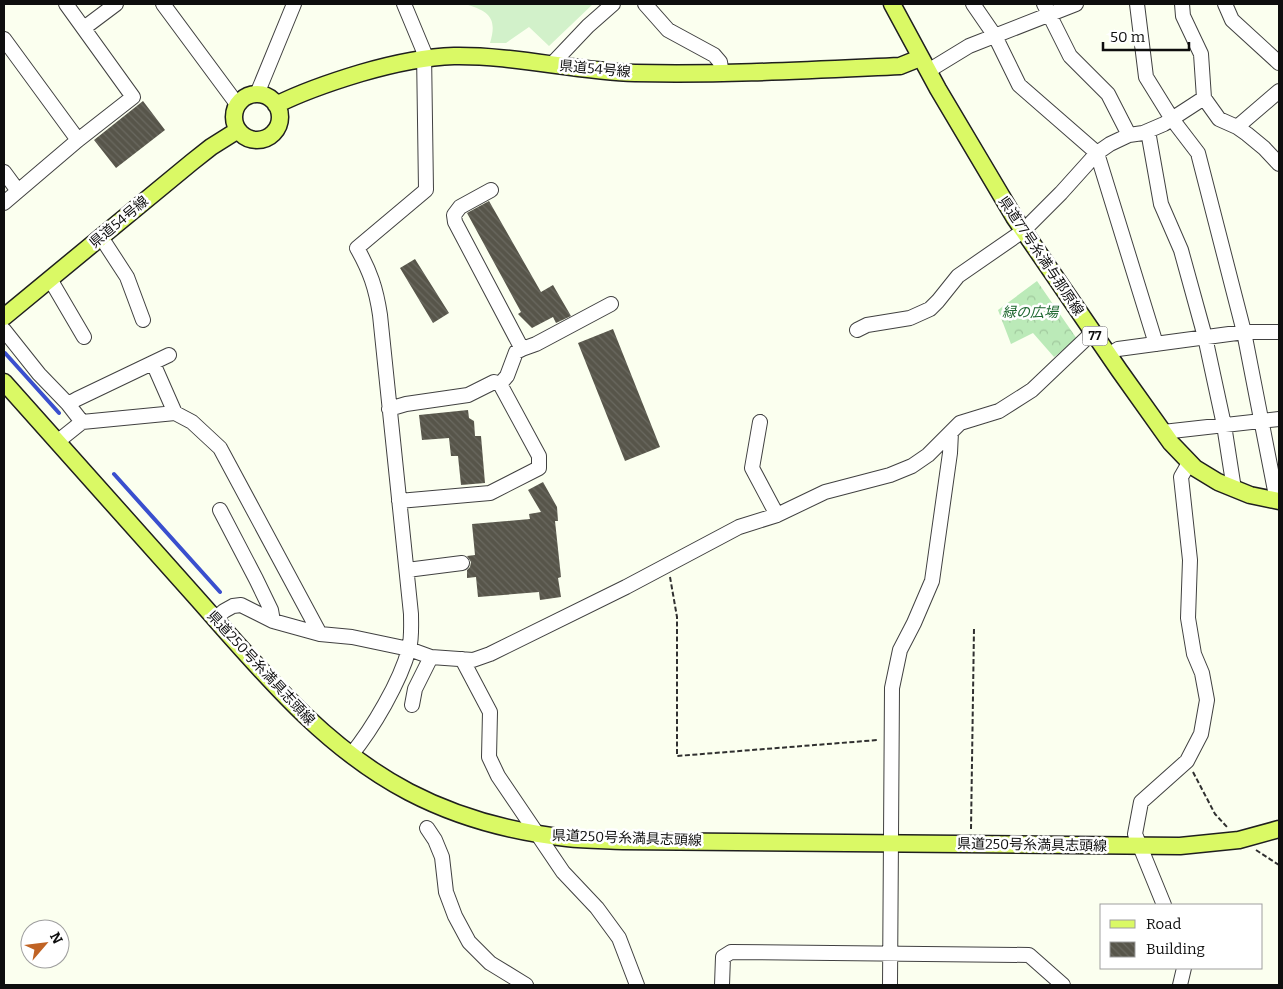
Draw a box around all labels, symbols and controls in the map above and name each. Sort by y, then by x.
scale bar [1103,20,1189,52]
text: 50 m [1110,28,1146,46]
street label: 県道54号線 [559,57,631,81]
street label: 県道54号線 [86,192,152,252]
street label: 県道77号糸満与那原線 [995,193,1087,319]
park label: 緑の広場 [1002,304,1060,321]
road number: 77 [1082,326,1108,346]
street label: 県道250号糸満具志頭線 [204,607,318,729]
street label: 県道250号糸満具志頭線 [552,827,702,849]
street label: 県道250号糸満具志頭線 [957,835,1107,855]
legend [1100,904,1263,969]
text: Road [1146,915,1181,933]
north arrow [20,919,70,969]
text: N [46,929,66,947]
text: Building [1146,940,1205,958]

